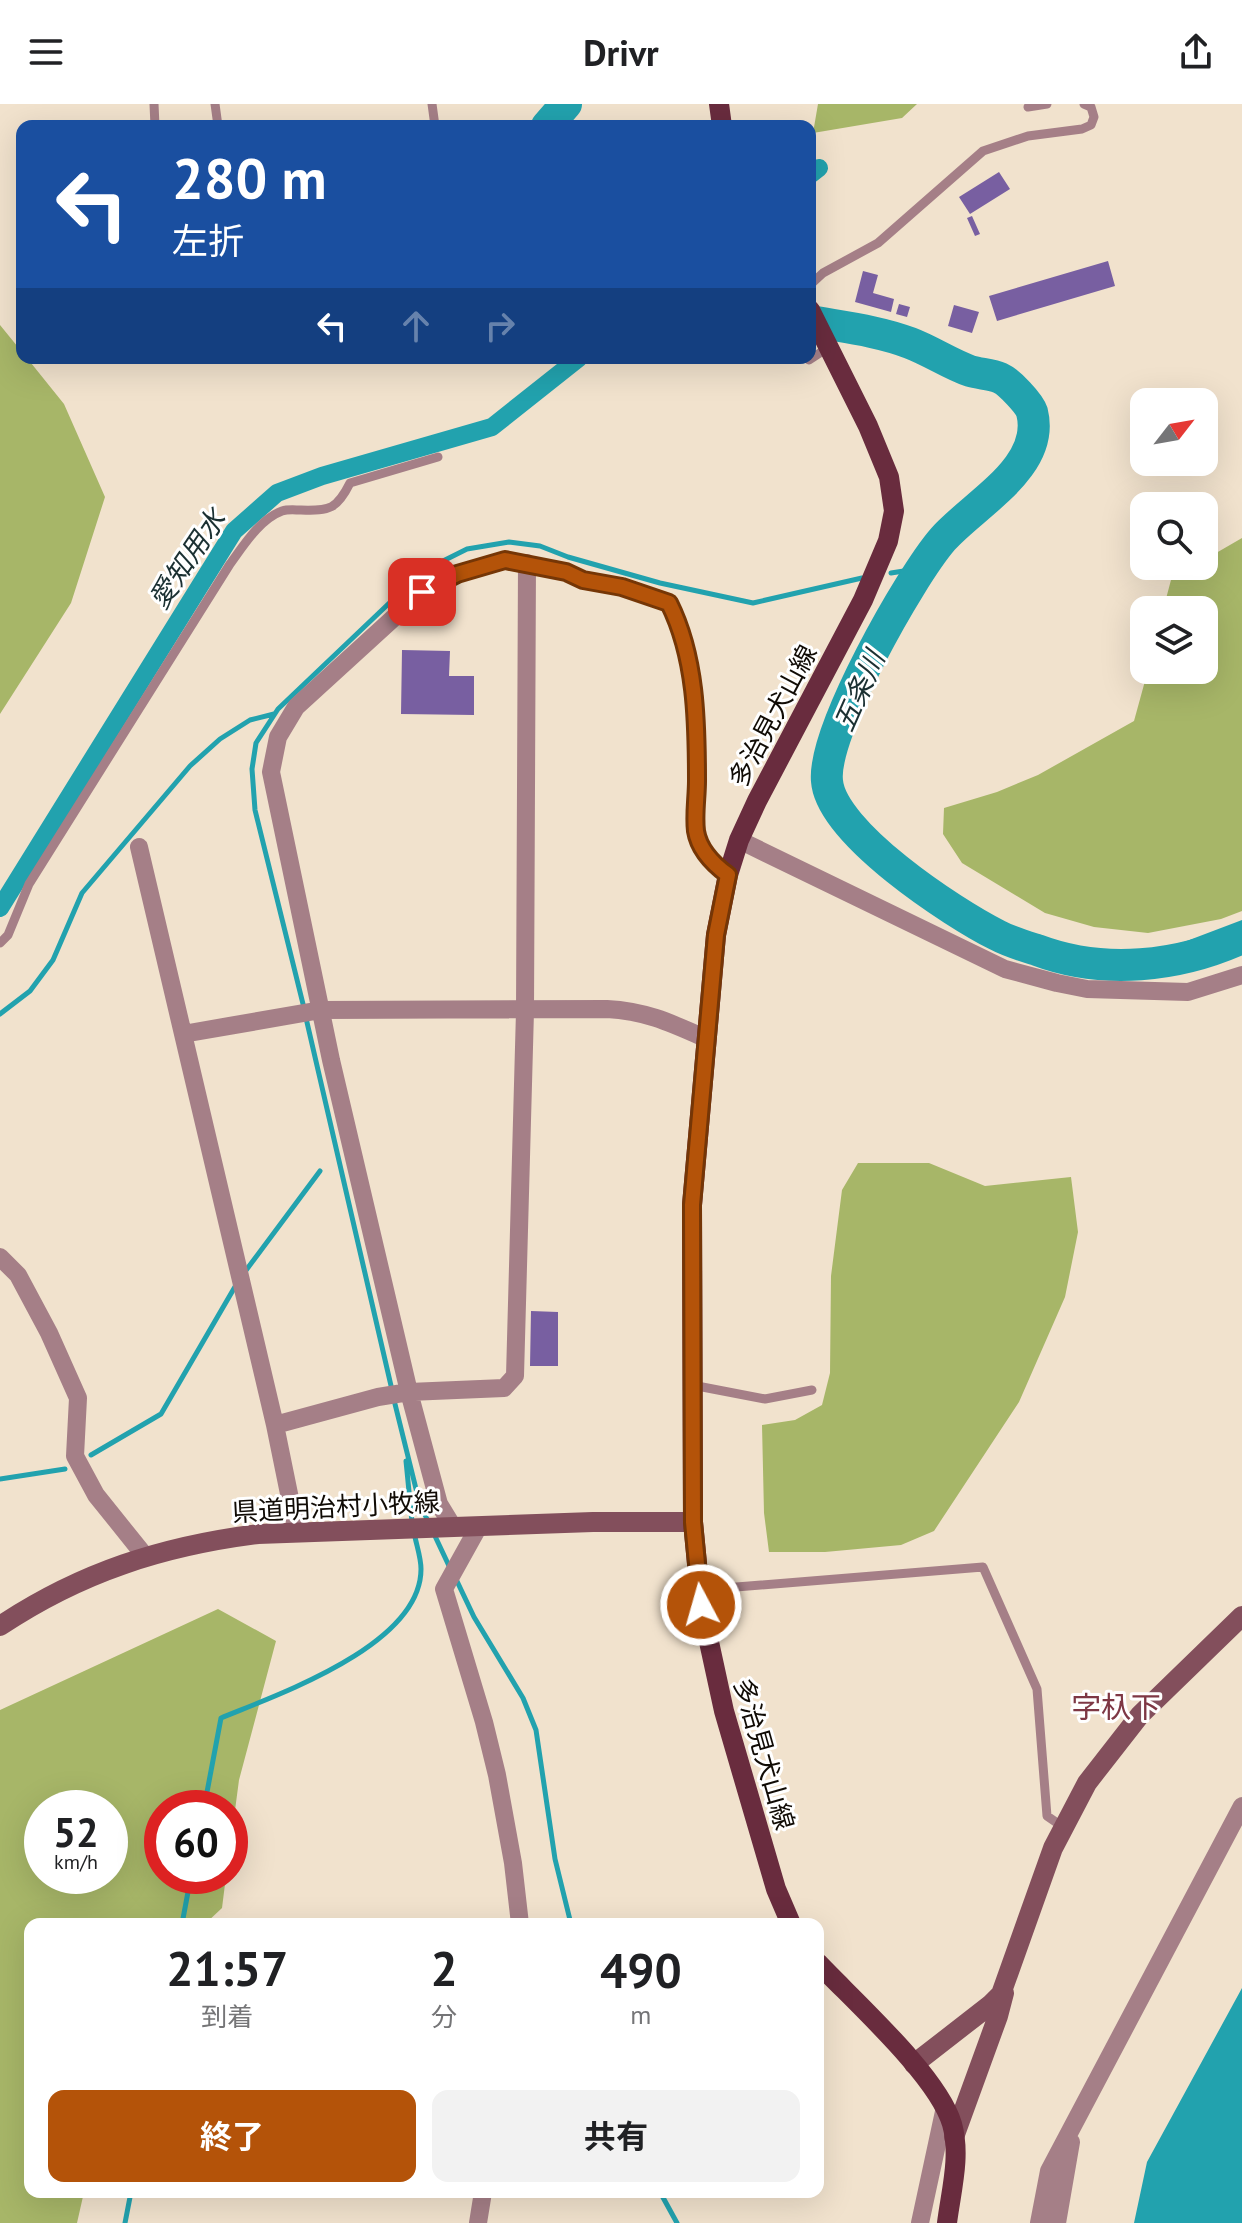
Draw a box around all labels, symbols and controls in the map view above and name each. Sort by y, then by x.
text: Drivr [583,29,659,76]
icon: menu [24,30,68,74]
icon: share [1174,30,1218,74]
text: 280 m [172,142,327,214]
icon: left [40,152,144,256]
text: 左折 [172,217,244,264]
icon: left [310,304,354,348]
icon: ahead [394,304,438,348]
icon: right [478,304,522,348]
north arrow [1130,388,1218,476]
map controls [1130,388,1218,684]
button: search [1130,492,1218,580]
water label: 愛知用水 [140,499,235,615]
pin [388,558,456,626]
icon: arrive [400,570,444,614]
button: layers [1130,596,1218,684]
street label: 多治見犬山線 [721,639,824,792]
water label: 五条川 [825,642,894,737]
street label: 県道明治村小牧線 [231,1485,441,1528]
position arrow [659,1563,743,1647]
street label: 多治見犬山線 [727,1674,802,1833]
district label: 字杁下 [1071,1687,1161,1726]
speed limit sign: 60 [144,1790,248,1894]
text: 52 [53,1806,99,1858]
text: km/h [54,1849,98,1875]
text: 21:57 [166,1937,288,1999]
text: 2 [430,1937,458,1999]
text: 490 [600,1939,682,2001]
text: m [630,1998,651,2031]
text: 到着 [201,2000,253,2033]
text: 分 [431,2000,457,2033]
button: 終了 [48,2090,416,2182]
button: 共有 [432,2090,800,2182]

